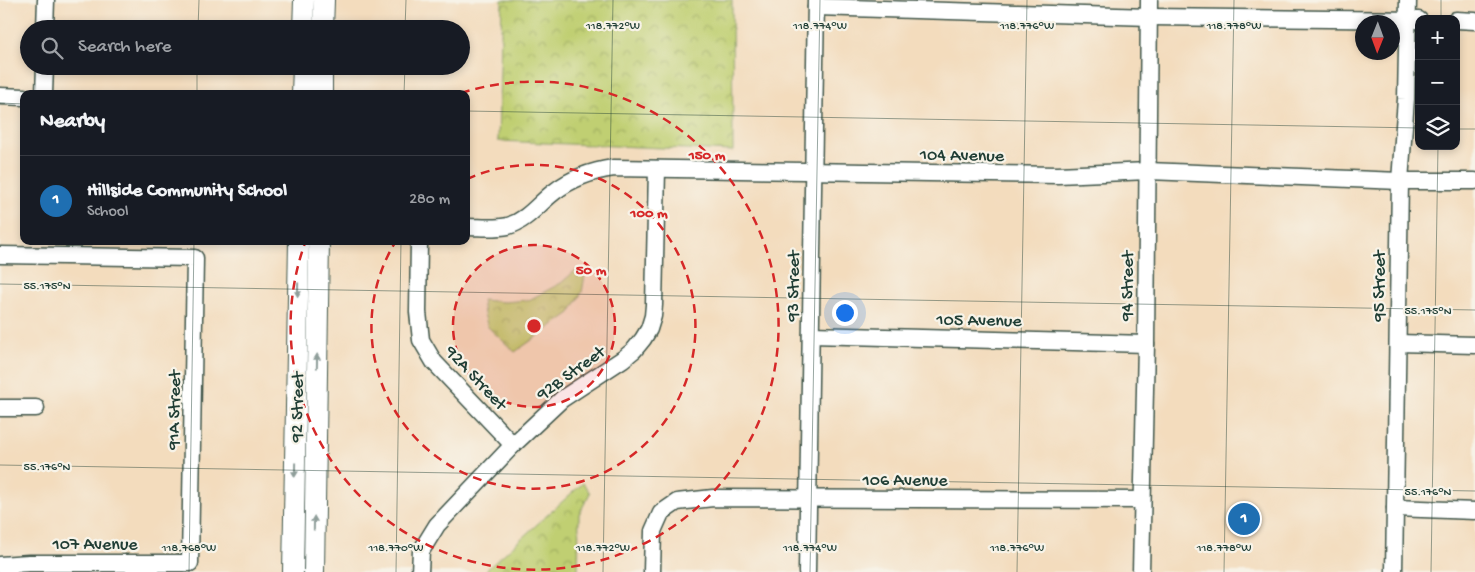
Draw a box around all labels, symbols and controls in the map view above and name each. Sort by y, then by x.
north arrow [1355,15,1400,60]
map controls [1415,15,1460,150]
button: + [1415,15,1460,60]
search box [20,20,470,75]
text: 118.772°W [585,20,640,34]
text: 118.774°W [792,20,847,34]
text: 118.776°W [999,20,1054,34]
text: 118.778°W [1206,20,1261,34]
icon: search [38,34,66,62]
text: Search here [78,36,172,59]
button: − [1415,60,1460,105]
button: layers [1415,105,1460,150]
text: Nearby [40,110,105,135]
street label: 104 Avenue [919,145,1005,168]
text: 150 m [688,147,726,165]
text: Hillside Community School [87,180,287,203]
text: 1 [53,191,59,210]
text: 280 m [409,191,450,210]
text: School [87,203,129,222]
text: 100 m [629,205,668,223]
street label: 93 Street [783,249,806,323]
street label: 94 Street [1117,249,1140,322]
street label: 95 Street [1370,249,1391,322]
text: 50 m [576,262,607,280]
text: 55.175°N [23,280,71,294]
one-way arrow [294,282,302,298]
your location [832,300,858,326]
text: 55.175°N [1404,305,1452,319]
street label: 105 Avenue [935,310,1023,333]
centre of rings [525,317,543,335]
street label: 92A Street [439,341,512,417]
street label: 92B Street [532,341,611,406]
one-way arrow [313,353,321,369]
street label: 91A Street [164,369,187,451]
street label: 92 Street [287,370,310,443]
text: 55.176°N [24,461,71,475]
one-way arrow [291,462,299,478]
street label: 106 Avenue [861,471,948,492]
text: 55.176°N [1405,486,1452,500]
pin: 1 [1228,500,1260,538]
one-way arrow [311,515,319,531]
street label: 107 Avenue [51,535,138,556]
text: 118.768°W [161,542,216,556]
text: 118.770°W [368,542,423,556]
text: 118.772°W [575,542,630,556]
text: 118.774°W [782,542,837,556]
text: 118.776°W [989,542,1044,556]
text: 118.778°W [1196,542,1251,556]

